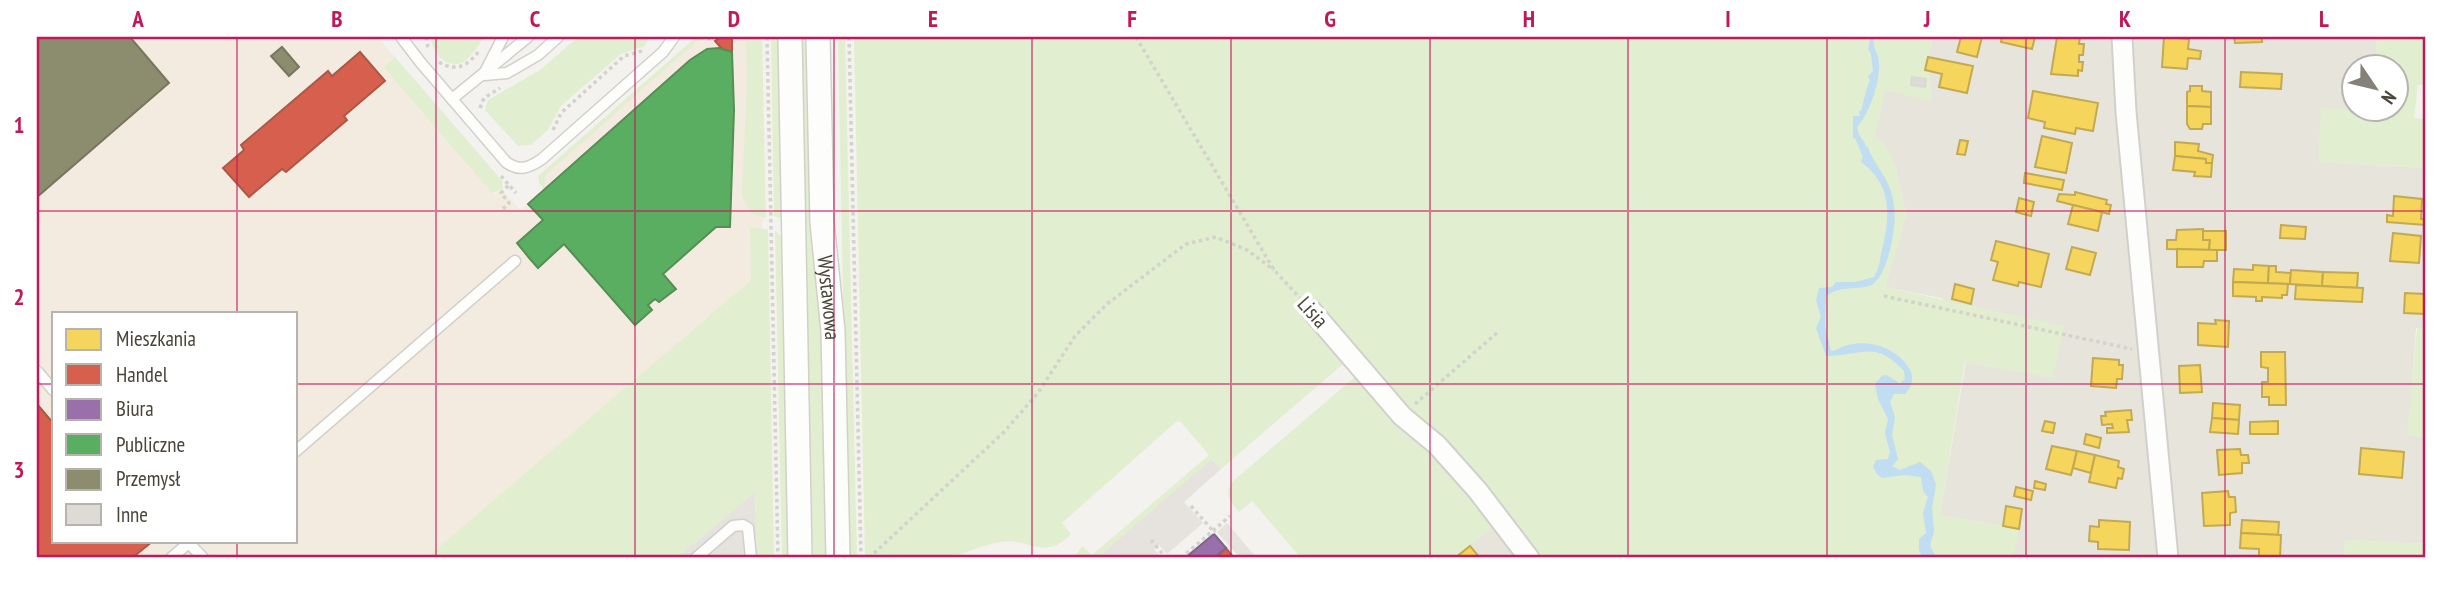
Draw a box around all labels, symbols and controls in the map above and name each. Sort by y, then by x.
text: A [131,4,144,33]
text: B [331,4,343,33]
text: C [530,4,541,33]
text: D [728,4,740,33]
text: E [928,4,938,33]
text: F [1127,4,1137,33]
text: G [1324,4,1336,33]
text: H [1523,4,1535,33]
text: I [1725,4,1731,33]
text: J [1923,4,1930,33]
text: K [2119,4,2131,33]
text: L [2319,4,2329,33]
north arrow [2340,52,2410,122]
text: N [2376,87,2402,109]
text: 1 [14,110,25,139]
street label: Wystawowa [812,254,847,340]
text: 2 [14,282,25,311]
street label: Lisia [1292,291,1334,333]
legend [52,312,298,542]
text: Mieszkania [116,325,196,352]
text: Handel [116,361,168,388]
text: Biura [116,395,154,422]
text: Publiczne [116,431,185,458]
text: 3 [14,455,25,484]
text: Przemysł [116,465,180,492]
text: Inne [116,501,148,528]

